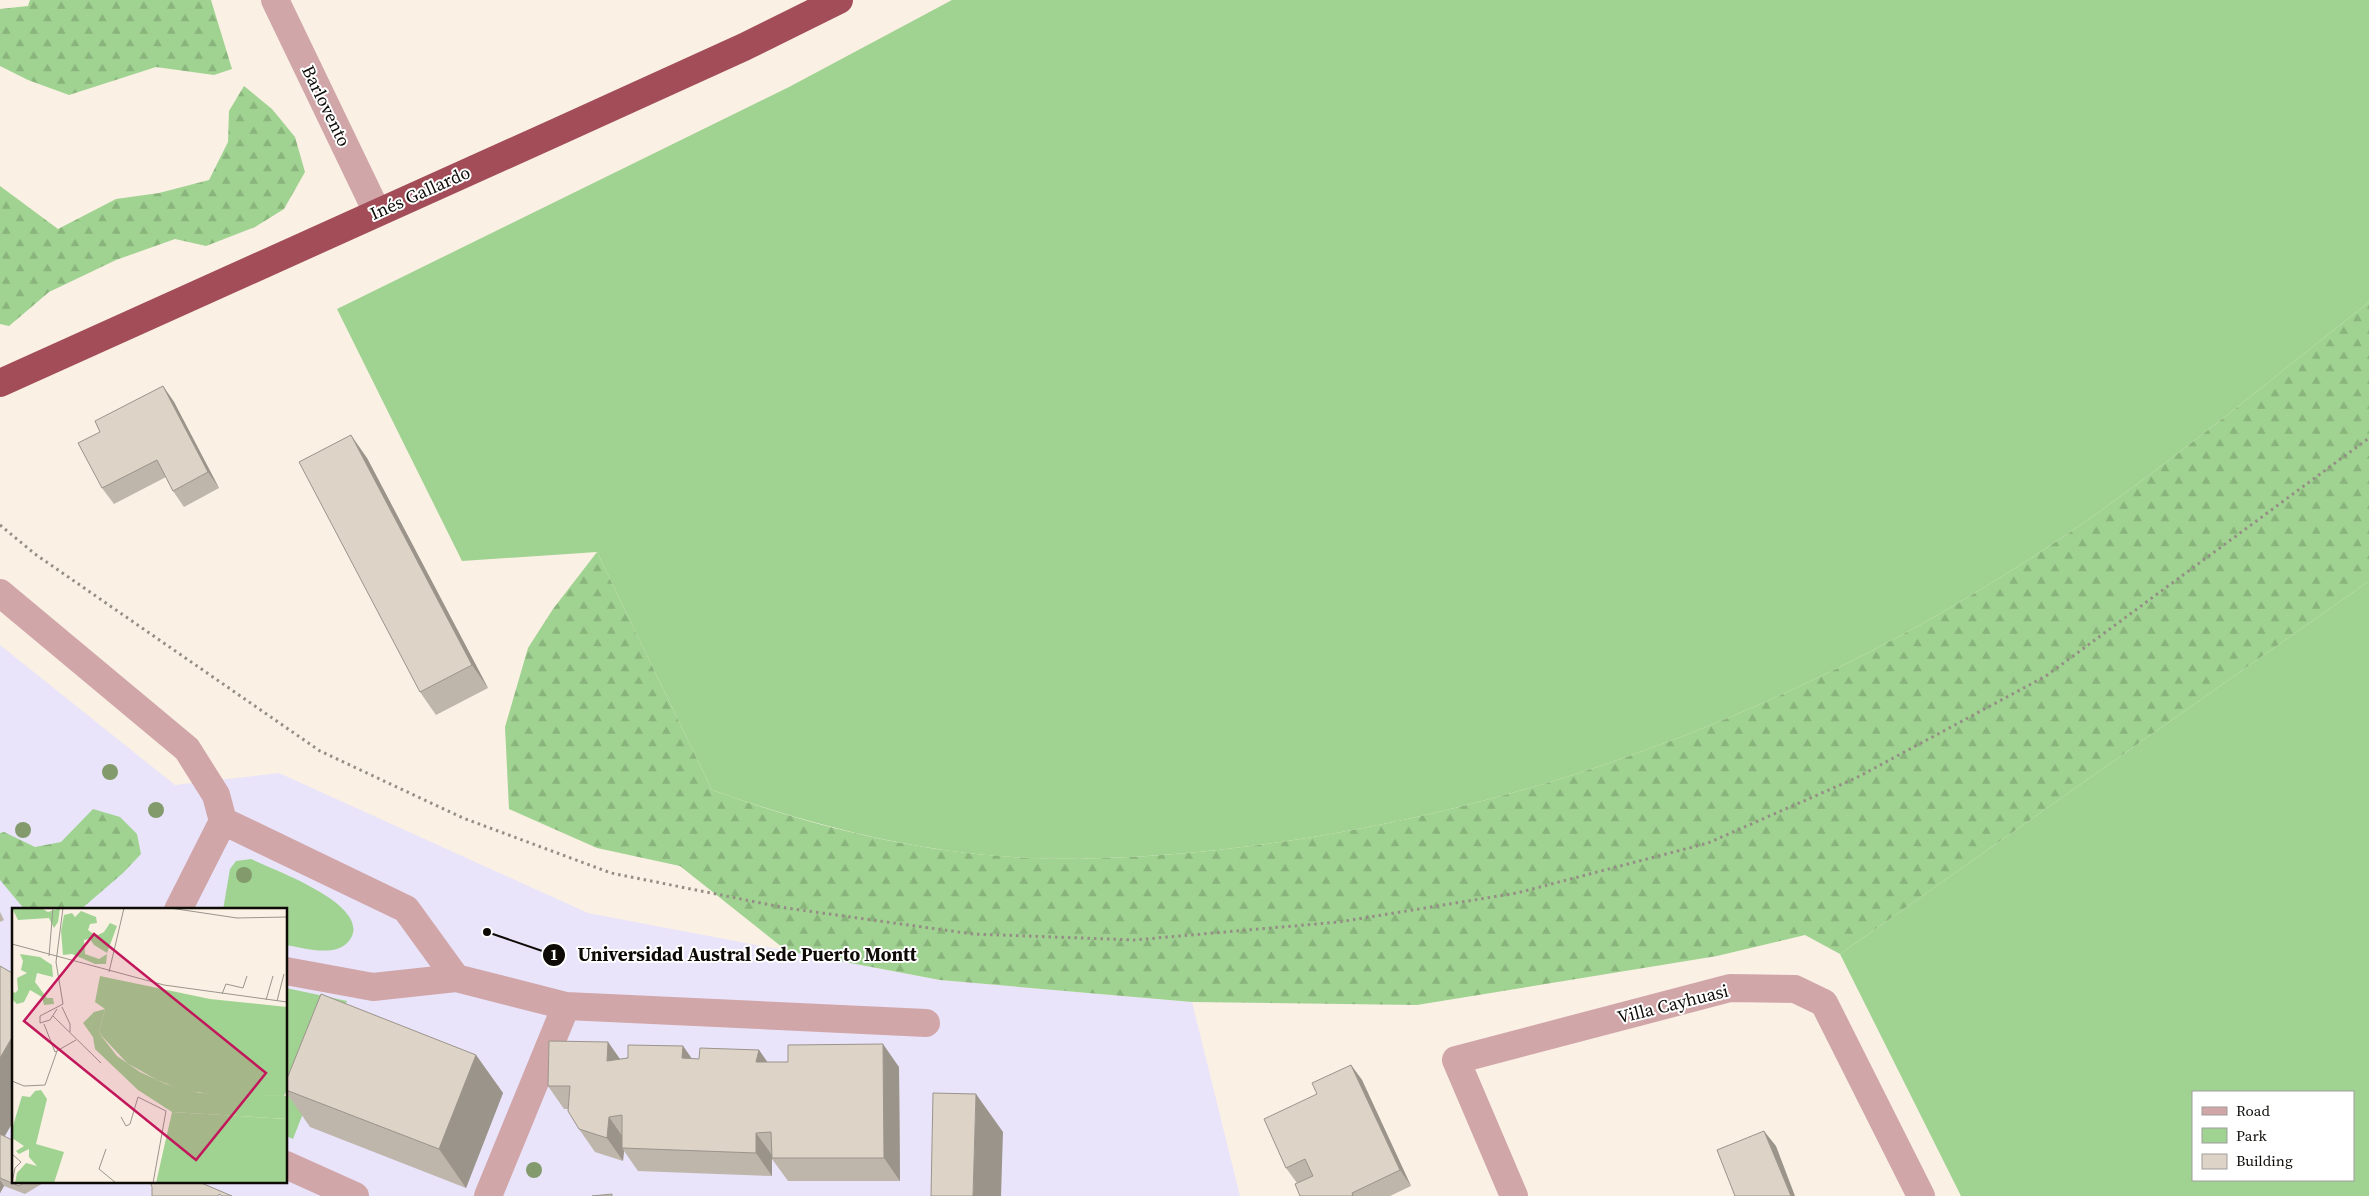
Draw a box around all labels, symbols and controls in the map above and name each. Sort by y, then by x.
street label: Barlovento [296,61,357,151]
street label: Inés Gallardo [366,159,474,226]
inset map [12,908,288,1184]
callout: Universidad Austral Sede Puerto Montt [542,938,926,972]
text: Universidad Austral Sede Puerto Montt [577,941,917,967]
text: 1 [550,944,558,965]
street label: Villa Cayhuasi [1615,978,1731,1029]
legend [2192,1091,2354,1181]
text: Road [2236,1100,2270,1121]
text: Park [2236,1125,2268,1146]
text: Building [2236,1150,2293,1171]

